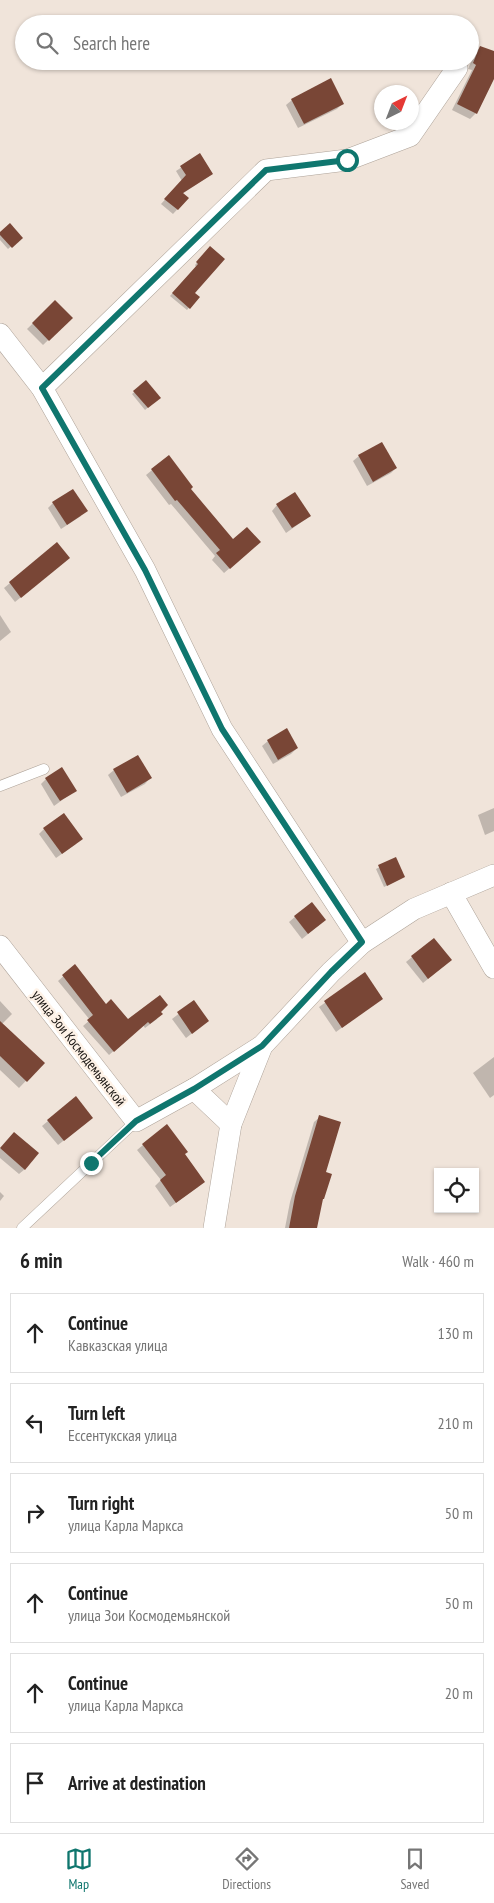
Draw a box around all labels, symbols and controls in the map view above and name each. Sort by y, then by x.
search box [15,15,479,70]
icon: search [33,29,61,57]
text: Search here [73,31,150,55]
north arrow [374,85,419,130]
route start [336,149,359,172]
street label: улица Зои Космодемьянской [28,986,130,1110]
route end [80,1152,103,1175]
map controls [434,1168,479,1213]
button: locate [434,1168,479,1213]
text: 6 min [20,1247,62,1274]
text: Walk · 460 m [402,1251,474,1271]
text: Continue [68,1311,128,1335]
icon: ahead [21,1319,49,1347]
text: 130 m [438,1323,473,1343]
text: Кавказская улица [68,1335,168,1355]
text: Turn left [68,1401,125,1425]
icon: left [21,1409,49,1437]
text: 210 m [438,1413,473,1433]
text: Ессентукская улица [68,1425,177,1445]
text: Turn right [68,1491,134,1515]
icon: right [21,1499,49,1527]
text: 50 m [445,1503,473,1523]
text: улица Карла Маркса [68,1515,183,1535]
text: Continue [68,1581,128,1605]
icon: ahead [21,1589,49,1617]
text: 50 m [445,1593,473,1613]
text: улица Зои Космодемьянской [68,1605,230,1625]
text: Continue [68,1671,128,1695]
icon: ahead [21,1679,49,1707]
text: 20 m [445,1683,473,1703]
text: улица Карла Маркса [68,1695,183,1715]
icon: arrive [21,1769,49,1797]
text: Arrive at destination [68,1771,206,1795]
tab: Map [65,1845,93,1893]
tab: Directions [222,1845,271,1893]
tab: Saved [400,1845,429,1893]

